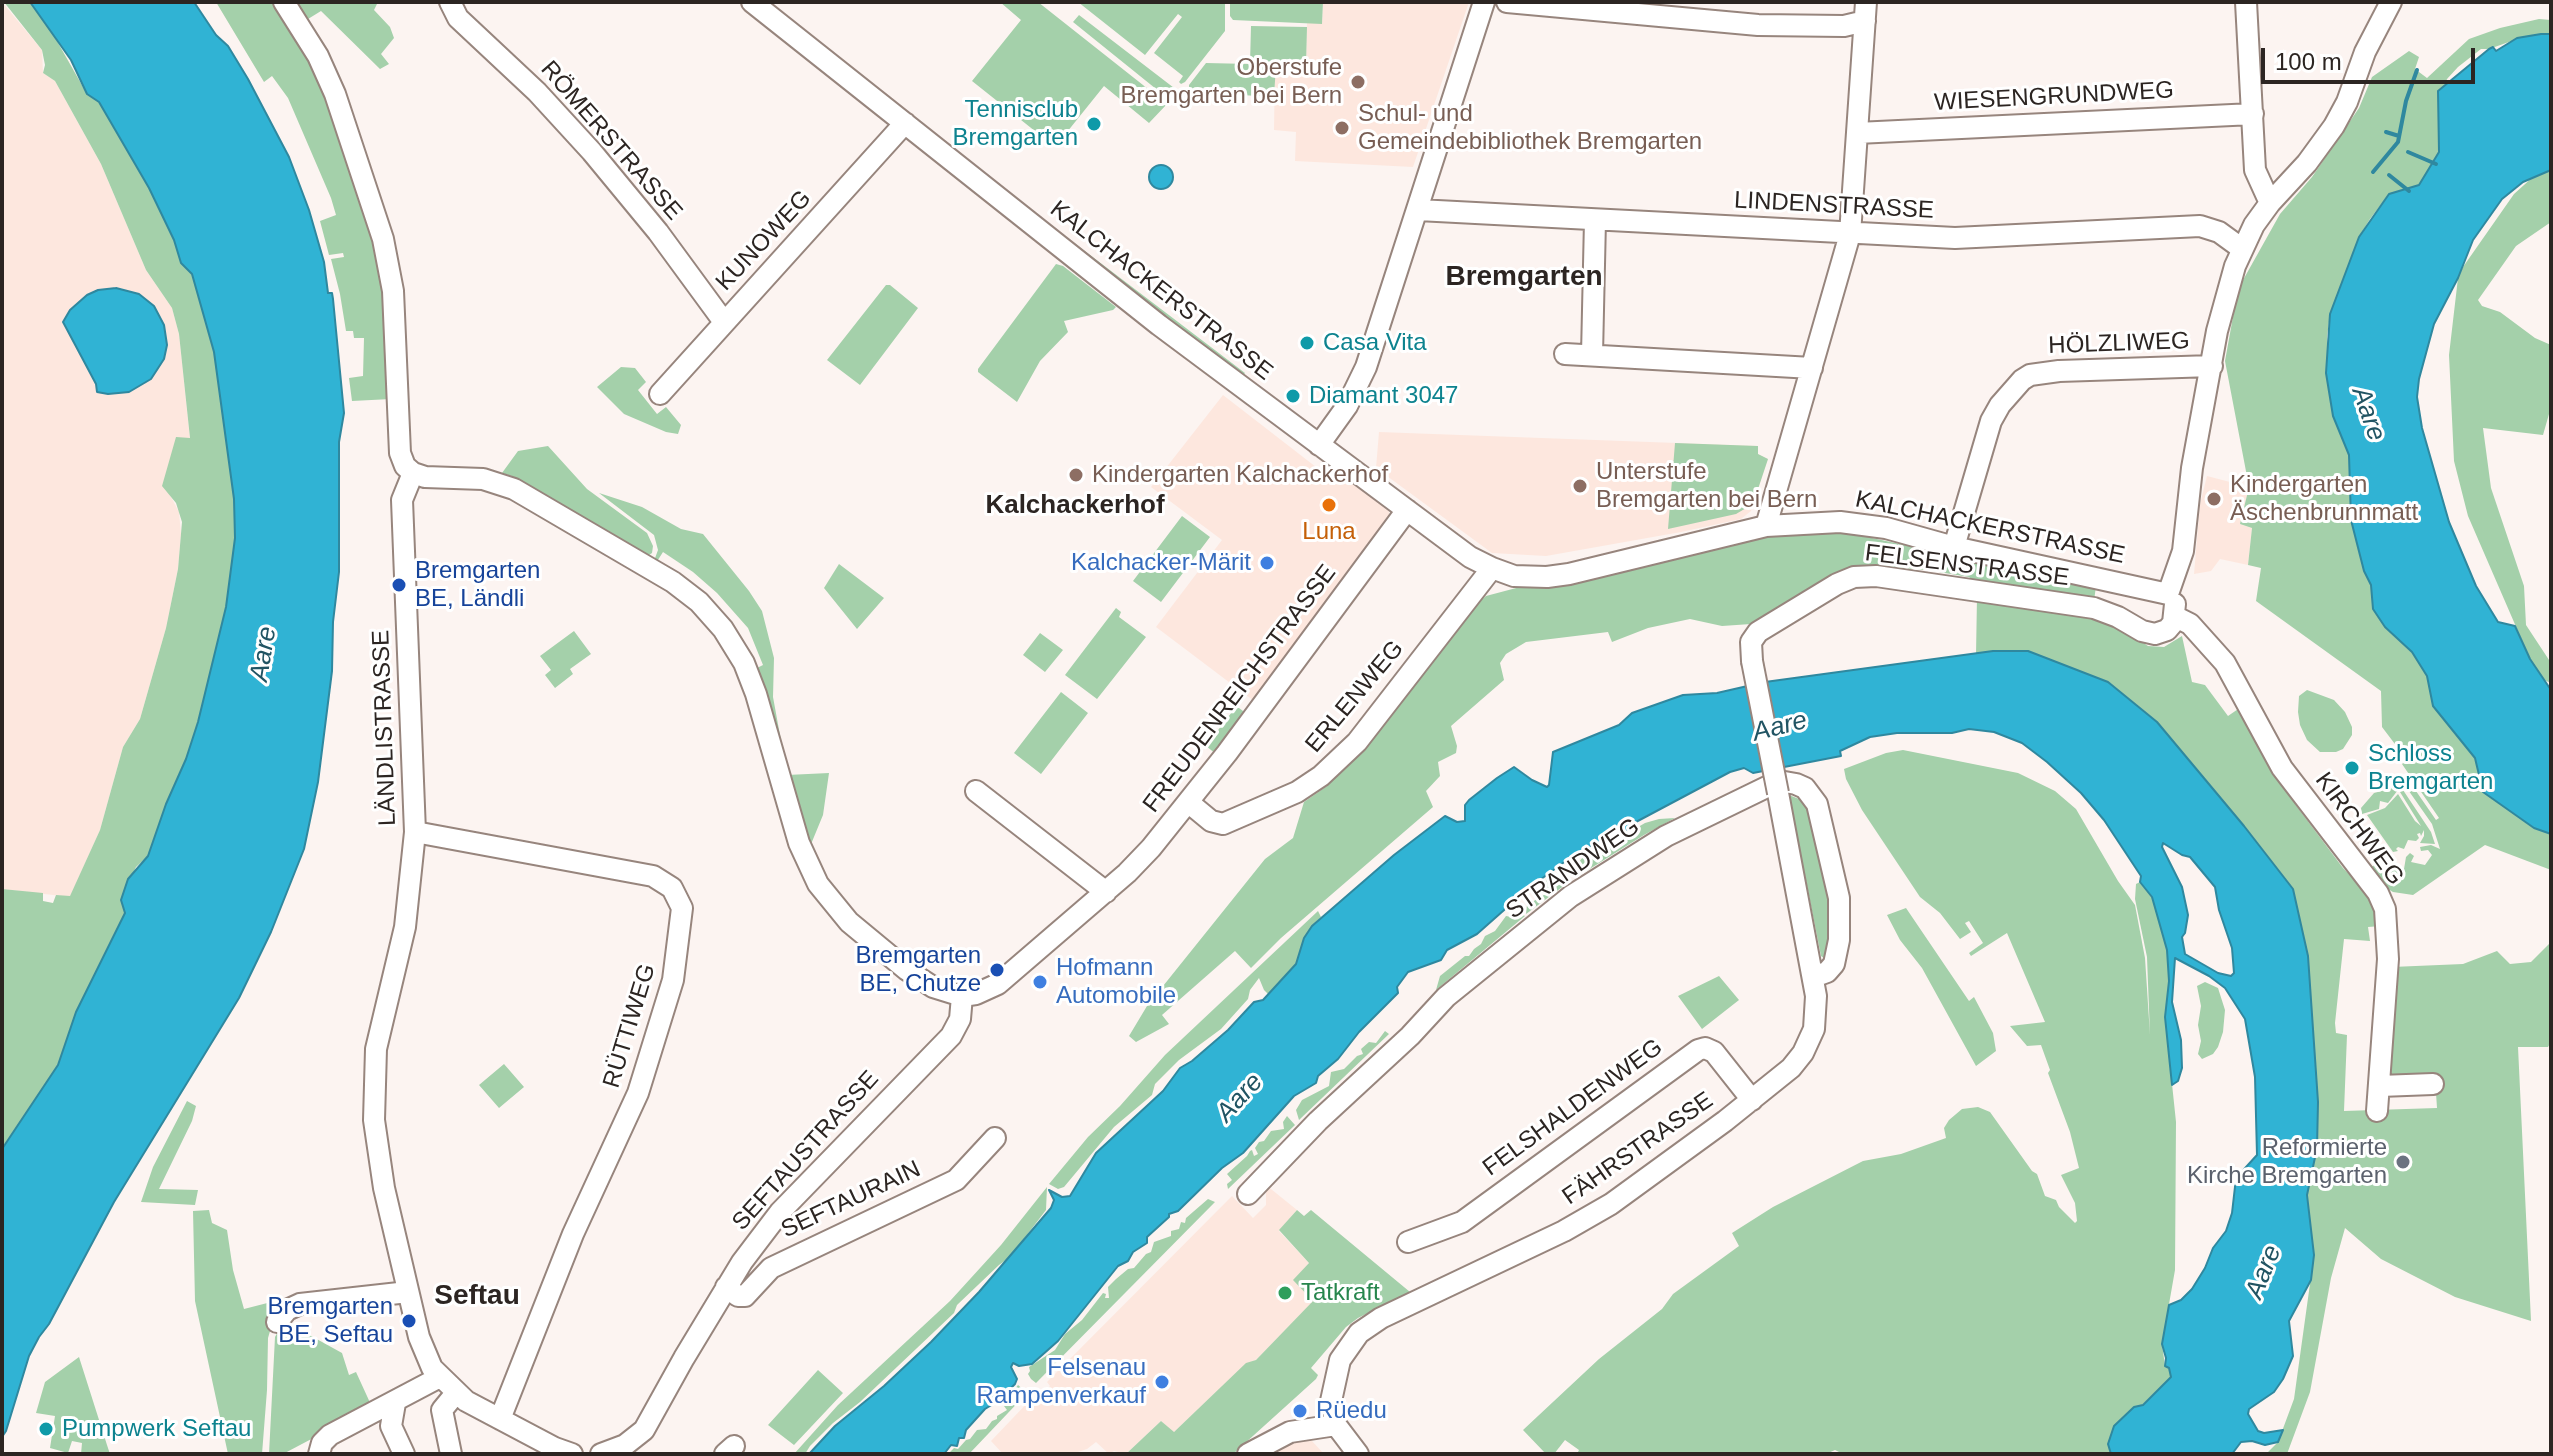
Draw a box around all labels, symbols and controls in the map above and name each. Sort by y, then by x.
scale bar [2265,32,2479,82]
text: 100 m [2275,48,2342,75]
place label: Oberstufe Bremgarten bei Bern [1121,54,1342,110]
street label: RÖMERSTRASSE [534,56,688,226]
marker: Oberstufe Bremgarten bei Bern [1349,73,1367,91]
street label: WIESENGRUNDWEG [1933,76,2175,118]
place label: Tennisclub Bremgarten [953,96,1078,152]
place label: Schul- und Gemeindebibliothek Bremgarten [1358,100,1702,156]
marker: Tennisclub Bremgarten [1085,115,1103,133]
marker: Schul- und Gemeindebibliothek Bremgarten [1333,119,1351,137]
street label: KUNOWEG [710,185,818,297]
street label: LINDENSTRASSE [1733,186,1935,226]
street label: KALCHACKERSTRASSE [1044,195,1278,387]
district label: Bremgarten [1445,260,1603,294]
street label: HÖLZLIWEG [2048,327,2190,361]
place label: Casa Vita [1323,329,1427,357]
marker: Casa Vita [1298,334,1316,352]
place label: Diamant 3047 [1309,382,1458,410]
water label: Aare [2344,383,2392,445]
marker: Diamant 3047 [1284,387,1302,405]
place label: Unterstufe Bremgarten bei Bern [1596,458,1817,514]
place label: Kindergarten Kalchackerhof [1092,461,1388,489]
marker: Kindergarten Kalchackerhof [1067,466,1085,484]
place label: Kindergarten Äschenbrunnmatt [2230,471,2418,527]
marker: Unterstufe Bremgarten bei Bern [1571,477,1589,495]
street label: KALCHACKERSTRASSE [1853,485,2127,571]
district label: Kalchackerhof [985,490,1165,522]
marker: Kindergarten Äschenbrunnmatt [2205,490,2223,508]
marker: Luna [1320,496,1338,514]
place label: Luna [1302,518,1356,546]
street label: FELSENSTRASSE [1863,539,2071,593]
place label: Kalchacker-Märit [1071,549,1251,577]
marker: Kalchacker-Märit [1258,554,1276,572]
place label: Bremgarten BE, Ländli [415,557,540,613]
street label: FREUDENREICHSTRASSE [1137,559,1343,819]
marker: Bremgarten BE, Ländli [390,576,408,594]
water label: Aare [244,624,284,684]
street label: LÄNDLISTRASSE [367,630,403,826]
street label: ERLENWEG [1300,635,1410,759]
water label: Aare [1750,705,1810,749]
place label: Schloss Bremgarten [2368,740,2493,796]
marker: Schloss Bremgarten [2343,759,2361,777]
street label: KIRCHWEG [2309,767,2409,891]
street label: STRANDWEG [1501,812,1645,926]
place label: Bremgarten BE, Chutze [856,942,981,998]
place label: Hofmann Automobile [1056,954,1176,1010]
street label: RÜTTIWEG [598,961,662,1091]
marker: Bremgarten BE, Chutze [988,961,1006,979]
marker: Hofmann Automobile [1031,973,1049,991]
street label: FELSHALDENWEG [1478,1033,1668,1183]
street label: SEFTAUSTRASSE [727,1065,885,1237]
water label: Aare [1210,1067,1270,1129]
street label: FÄHRSTRASSE [1557,1086,1719,1212]
place label: Reformierte Kirche Bremgarten [2187,1134,2387,1190]
marker: Reformierte Kirche Bremgarten [2394,1153,2412,1171]
street label: SEFTAURAIN [777,1155,925,1245]
water label: Aare [2239,1241,2289,1303]
district label: Seftau [434,1279,520,1313]
place label: Tatkraft [1301,1279,1380,1307]
marker: Tatkraft [1276,1284,1294,1302]
place label: Bremgarten BE, Seftau [268,1293,393,1349]
marker: Bremgarten BE, Seftau [400,1312,418,1330]
place label: Felsenau Rampenverkauf [977,1354,1146,1410]
marker: Felsenau Rampenverkauf [1153,1373,1171,1391]
place label: Rüedu [1316,1397,1387,1425]
marker: Rüedu [1291,1402,1309,1420]
place label: Pumpwerk Seftau [62,1415,251,1443]
marker: Pumpwerk Seftau [37,1420,55,1438]

